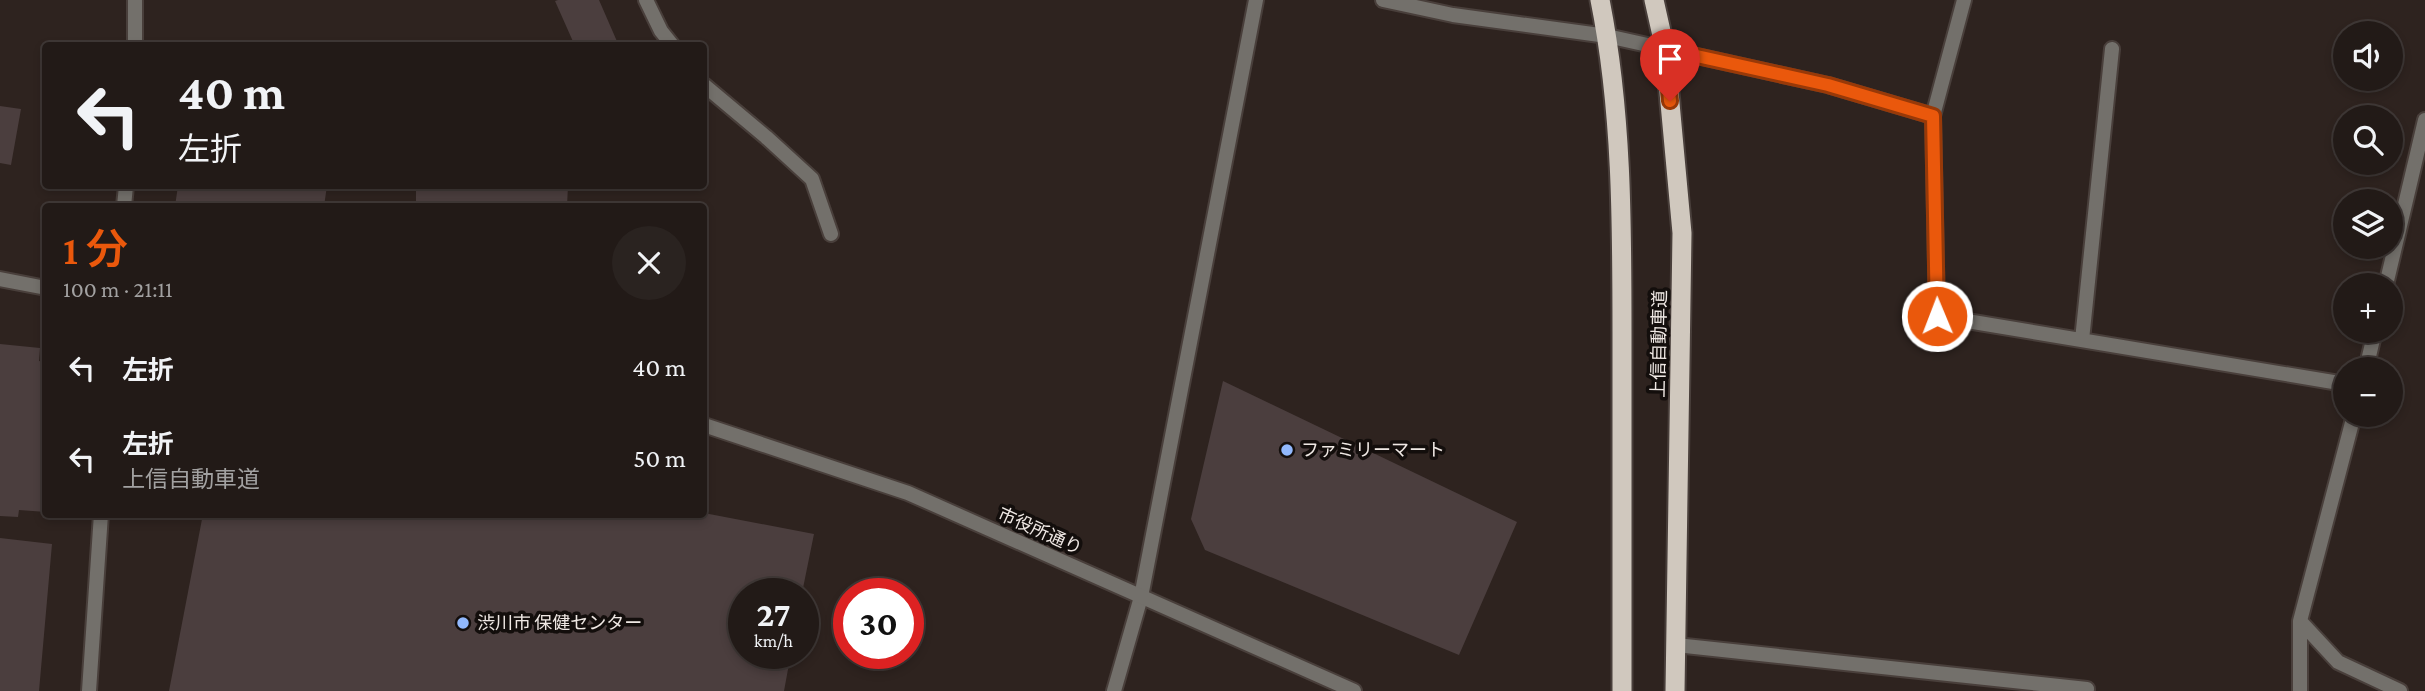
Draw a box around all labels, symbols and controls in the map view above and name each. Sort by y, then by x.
map controls [2333,21,2403,427]
button: sound [2333,21,2403,91]
pin [1640,29,1700,101]
icon: arrive [1651,40,1689,78]
text: 40 m [178,65,285,120]
icon: left [63,70,154,161]
button: search [2333,105,2403,175]
text: 左折 [178,131,242,167]
button: layers [2333,189,2403,259]
text: 1 分 [63,226,128,273]
button: close [612,226,686,300]
button: + [2333,273,2403,343]
text: 100 m · 21:11 [63,276,173,302]
position arrow [1900,279,1974,353]
street label: 上信自動車道 [1648,290,1670,398]
icon: left [63,349,101,387]
text: 40 m [632,353,686,382]
text: 左折 [122,356,174,385]
button: − [2333,357,2403,427]
text: 左折 [122,430,174,459]
icon: left [63,440,101,478]
place label: ファミリーマート [1301,440,1445,460]
marker: ファミリーマート [1279,442,1295,458]
text: 50 m [633,444,686,473]
text: 上信自動車道 [122,466,260,492]
street label: 市役所通り [995,504,1085,558]
speed limit sign: 30 [833,578,924,669]
text: 27 [757,595,790,634]
place label: 渋川市 保健センター [477,613,642,633]
marker: 渋川市 保健センター [455,615,471,631]
text: km/h [754,631,793,651]

